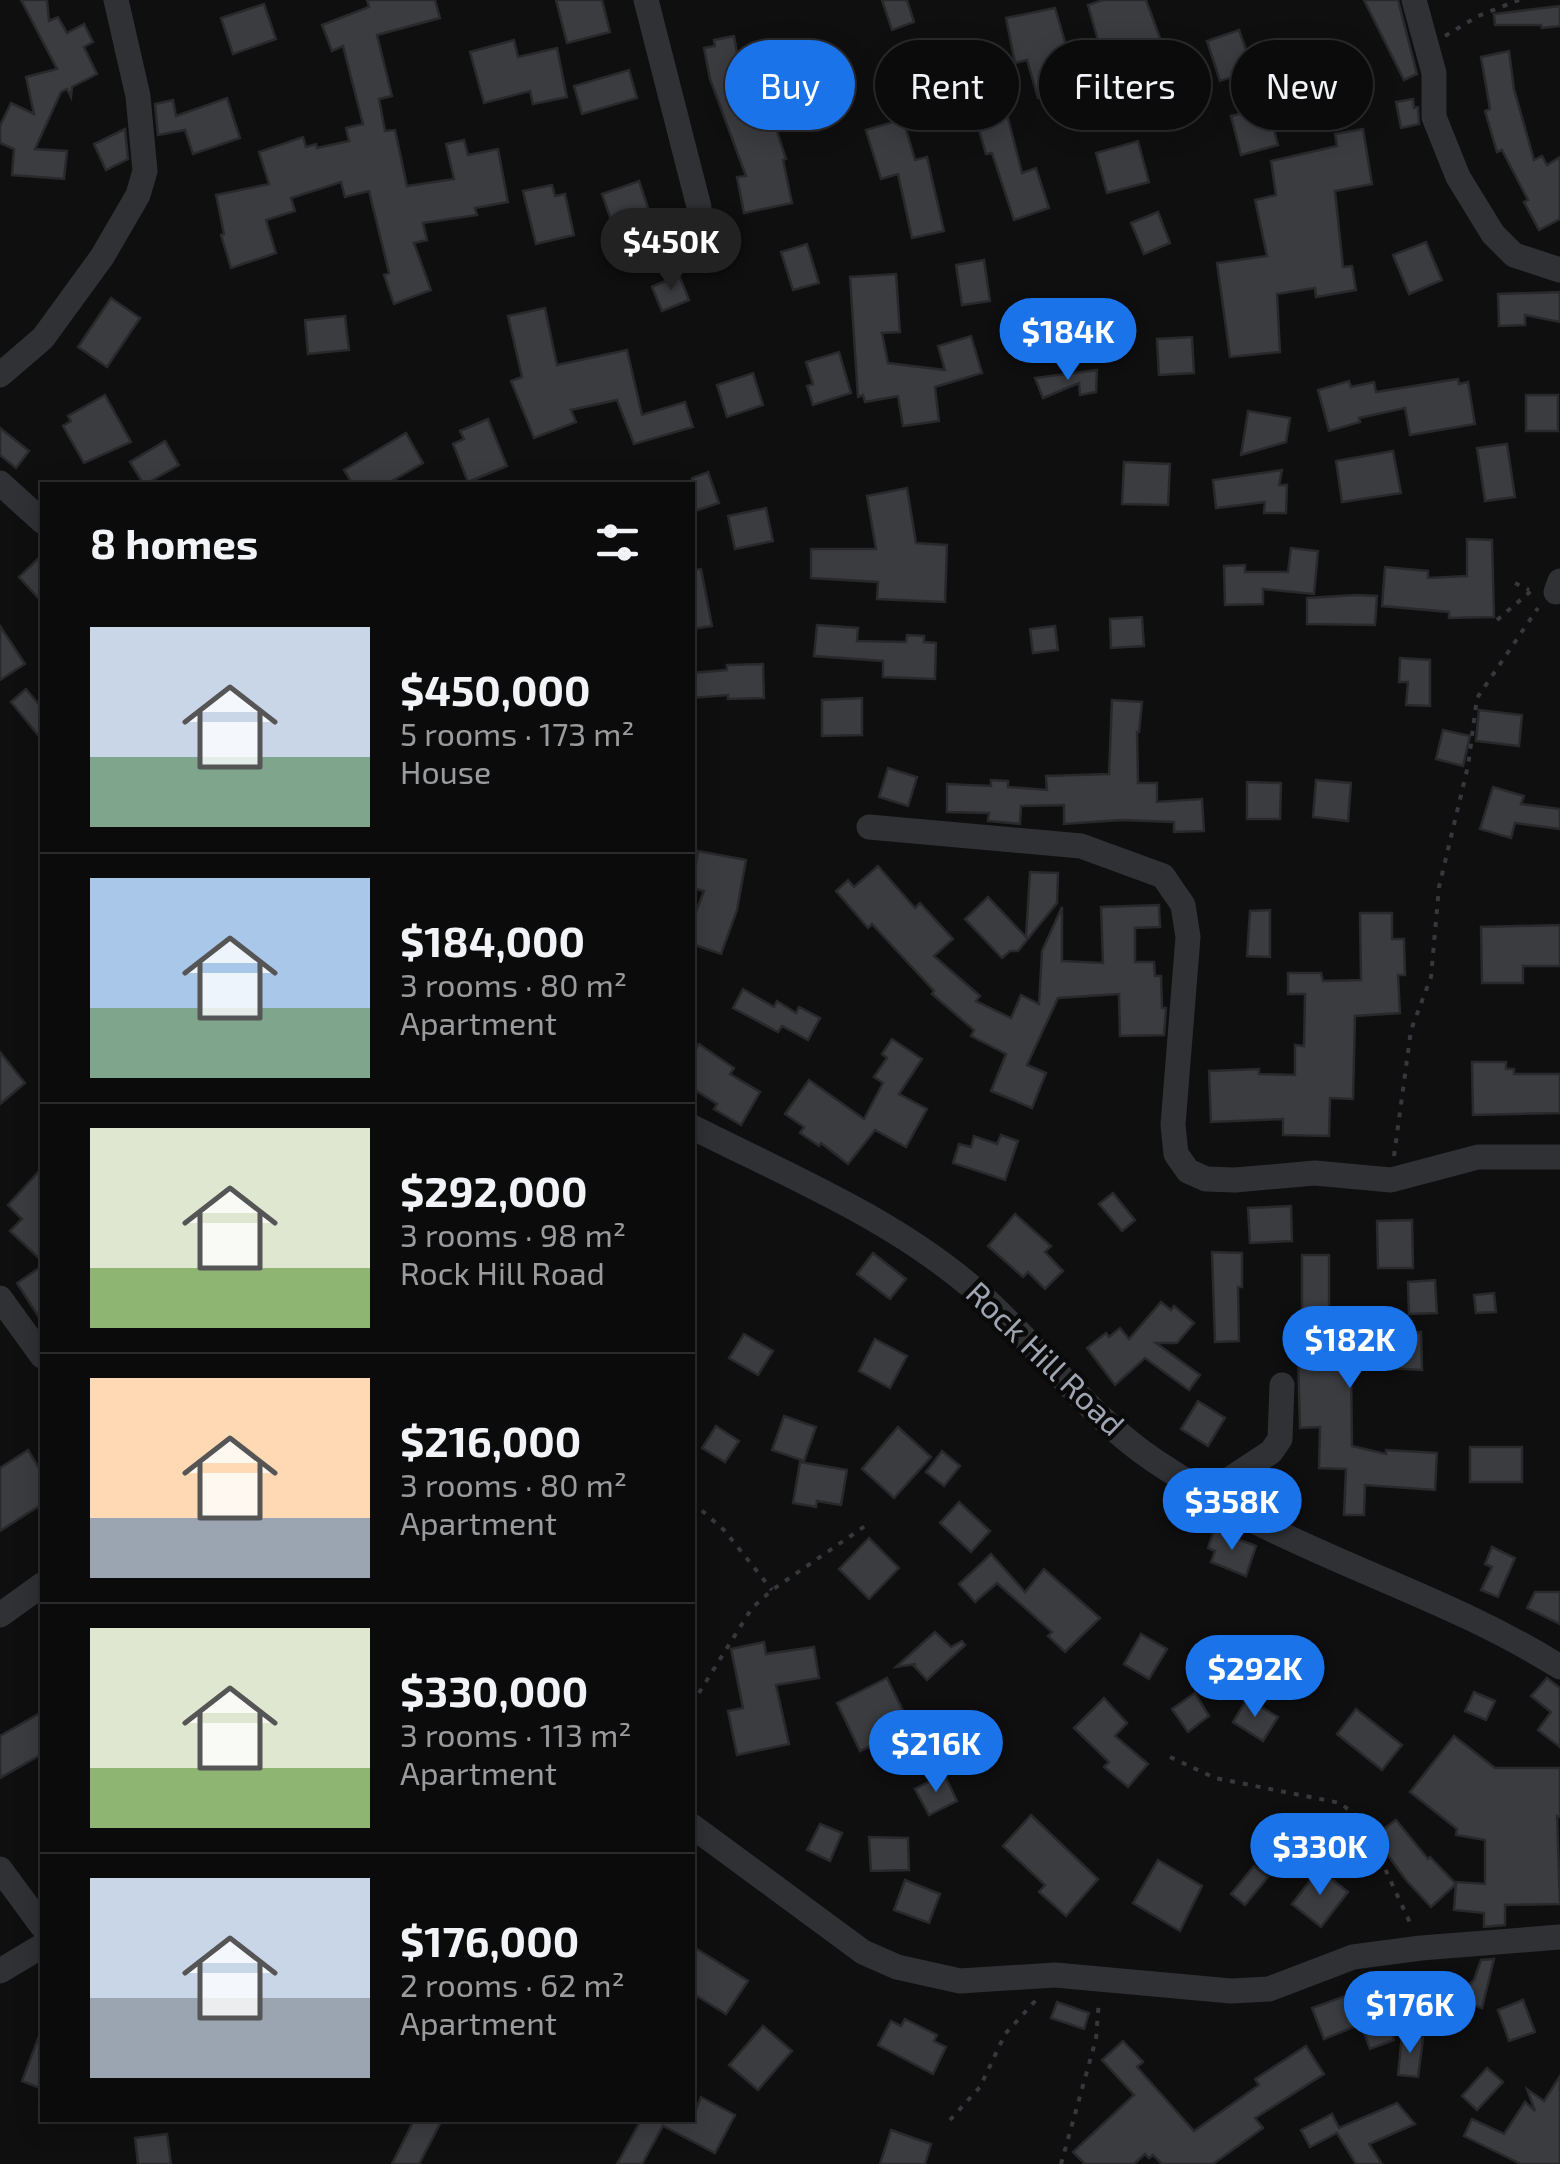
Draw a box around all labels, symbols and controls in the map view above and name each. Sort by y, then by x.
chip: Buy [725,40,855,130]
chip: Rent [875,40,1019,130]
chip: Filters [1039,40,1211,130]
chip: New [1231,40,1373,130]
pin: $450K [601,208,741,293]
text: $450K [622,221,720,259]
pin: $184K [998,298,1138,383]
text: $184K [1022,311,1115,349]
icon: filters [590,515,645,570]
text: 8 homes [90,517,258,567]
text: $450,000 [400,664,590,714]
icon: home [170,667,290,787]
text: 5 rooms · 173 m² [400,714,635,752]
text: House [400,752,491,790]
text: $184,000 [400,915,585,965]
icon: home [170,918,290,1038]
text: 3 rooms · 80 m² [400,965,627,1003]
text: Apartment [400,1003,557,1041]
text: $292,000 [400,1165,588,1215]
icon: home [170,1168,290,1288]
text: 3 rooms · 98 m² [400,1215,626,1253]
text: Rock Hill Road [400,1253,605,1291]
street label: Rock Hill Road [959,1273,1133,1442]
pin: $182K [1280,1306,1420,1391]
text: $182K [1304,1319,1396,1357]
text: $216,000 [400,1415,581,1465]
icon: home [170,1418,290,1538]
text: 3 rooms · 80 m² [400,1465,627,1503]
pin: $358K [1162,1468,1302,1553]
text: $358K [1185,1481,1279,1519]
text: Apartment [400,1503,557,1541]
pin: $292K [1185,1635,1325,1720]
text: $292K [1208,1648,1302,1686]
text: $330,000 [400,1665,588,1715]
icon: home [170,1668,290,1788]
pin: $216K [866,1710,1006,1795]
text: 3 rooms · 113 m² [400,1715,632,1753]
text: $216K [891,1723,981,1761]
text: Apartment [400,1753,557,1791]
pin: $330K [1250,1813,1390,1898]
text: $330K [1272,1826,1368,1864]
text: $176,000 [400,1915,579,1965]
icon: home [170,1918,290,2038]
text: 2 rooms · 62 m² [400,1965,625,2003]
pin: $176K [1340,1971,1480,2056]
text: $176K [1366,1984,1454,2022]
text: Apartment [400,2003,557,2041]

